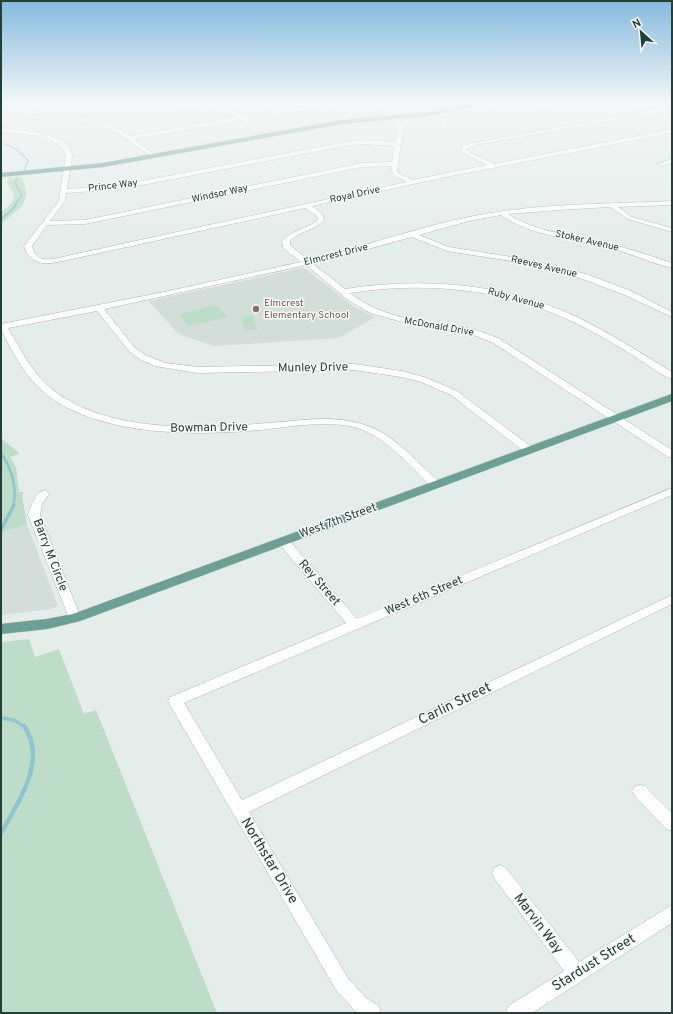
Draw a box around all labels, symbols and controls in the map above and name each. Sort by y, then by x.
north arrow [621,12,661,52]
text: N [630,16,644,32]
street label: Prince Way [88,177,138,195]
street label: Windsor Way [191,182,249,206]
street label: Royal Drive [329,183,381,207]
street label: Stoker Avenue [554,227,620,255]
street label: Elmcrest Drive [303,241,369,269]
street label: Reeves Avenue [510,253,578,281]
street label: Ruby Avenue [486,285,546,313]
place label: Elmcrest Elementary School [264,297,349,322]
marker: Elmcrest Elementary School [251,304,261,314]
street label: McDonald Drive [403,314,475,340]
street label: Munley Drive [278,359,348,377]
street label: Bowman Drive [170,419,248,437]
street label: West 7th Street [297,500,379,542]
street label: Barry M Circle [29,517,71,593]
street label: Rey Street [295,557,343,609]
street label: West 6th Street [383,572,465,620]
street label: Carlin Street [416,679,494,729]
street label: Northstar Drive [237,815,301,907]
street label: Marvin Way [510,890,566,958]
street label: Stardust Street [549,931,639,995]

